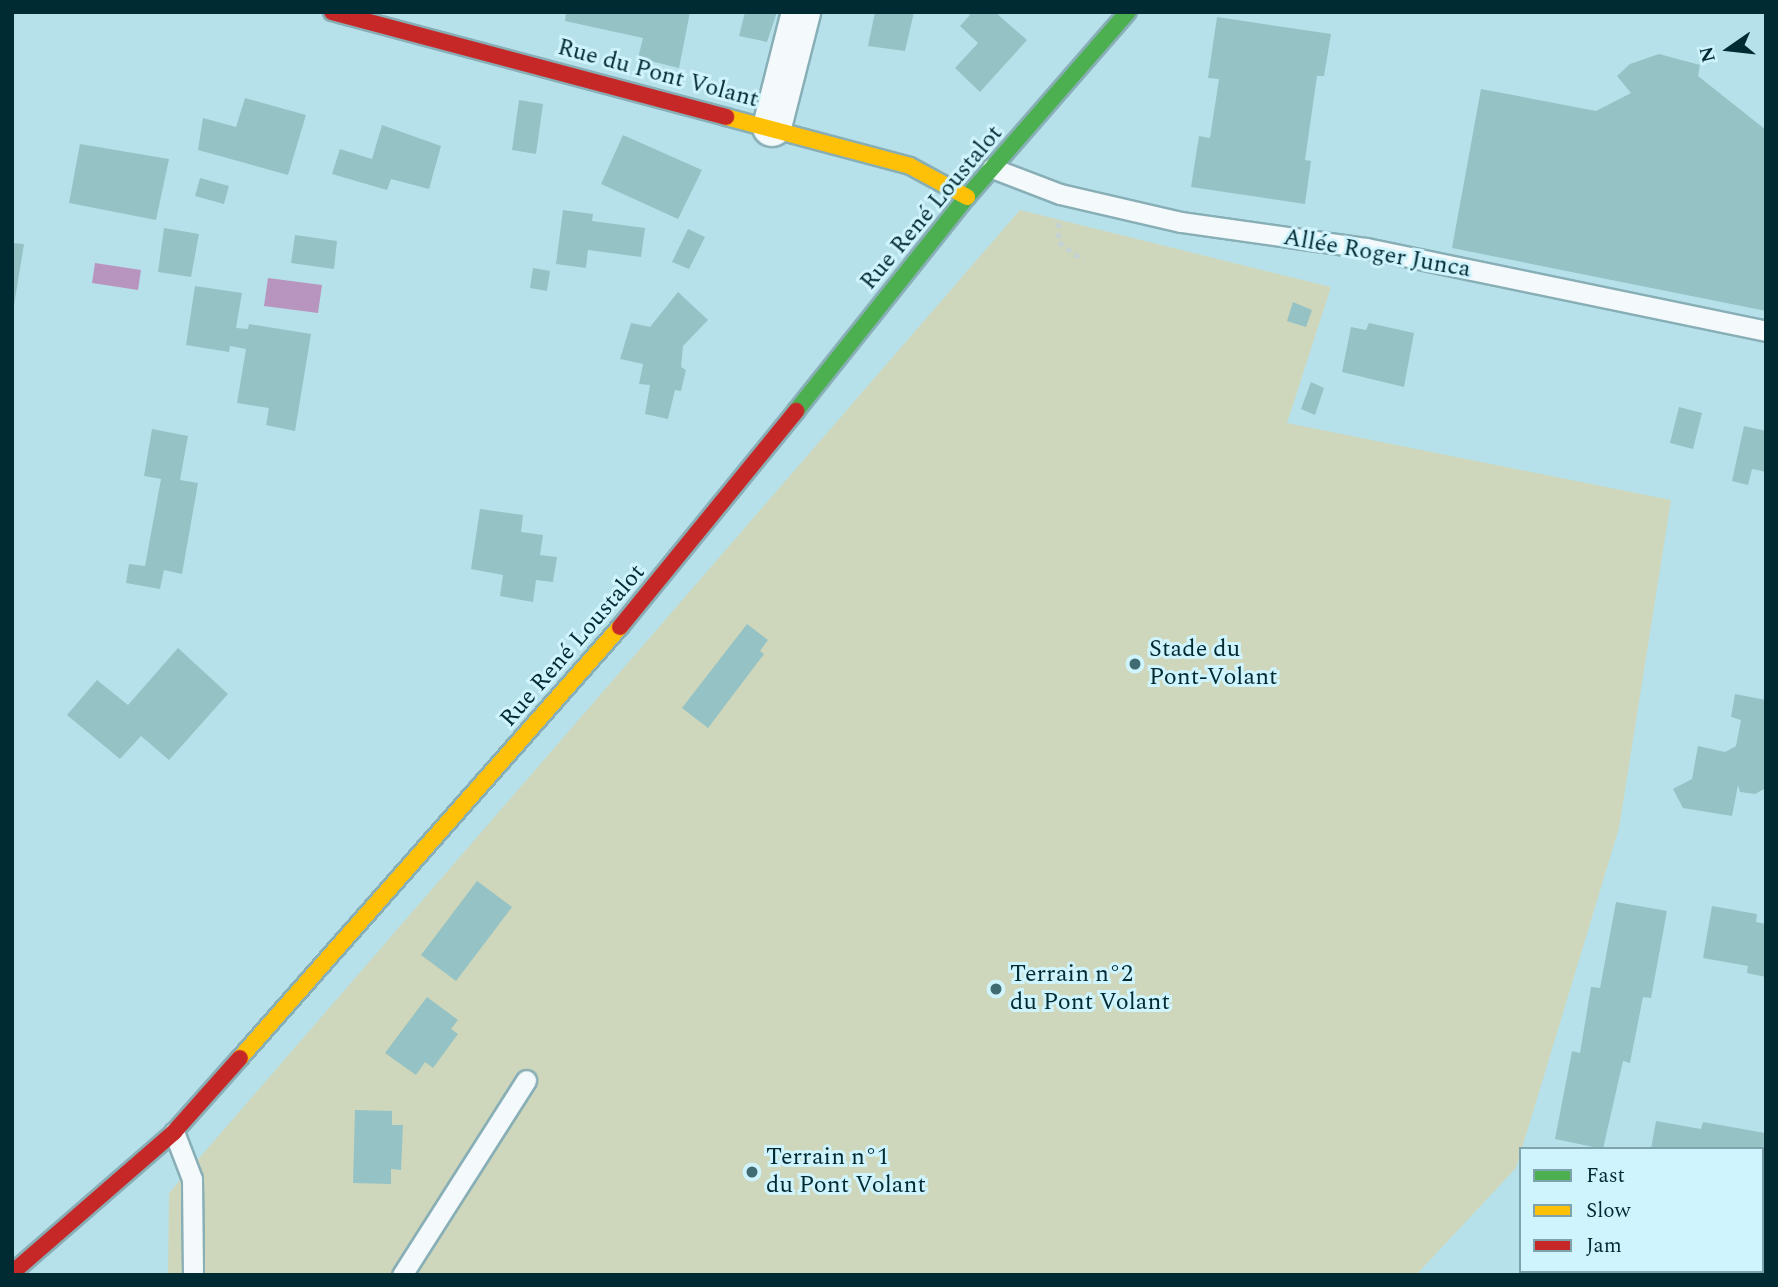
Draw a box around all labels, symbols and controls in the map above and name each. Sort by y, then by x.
north arrow [1694,14,1764,84]
street label: Rue du Pont Volant [554,33,762,115]
text: N [1692,43,1724,65]
street label: Rue René Loustalot [855,120,1009,296]
street label: Allée Roger Junca [1281,223,1473,285]
street label: Rue René Loustalot [494,559,652,733]
place label: Stade du Pont-Volant [1149,636,1278,692]
marker: Stade du Pont-Volant [1127,656,1143,672]
place label: Terrain n°2 du Pont Volant [1010,961,1170,1017]
marker: Terrain n°2 du Pont Volant [988,981,1004,997]
place label: Terrain n°1 du Pont Volant [766,1144,926,1200]
legend [1519,1147,1764,1273]
text: Fast [1586,1160,1625,1192]
marker: Terrain n°1 du Pont Volant [744,1164,760,1180]
text: Slow [1586,1195,1630,1227]
text: Jam [1586,1230,1622,1262]

